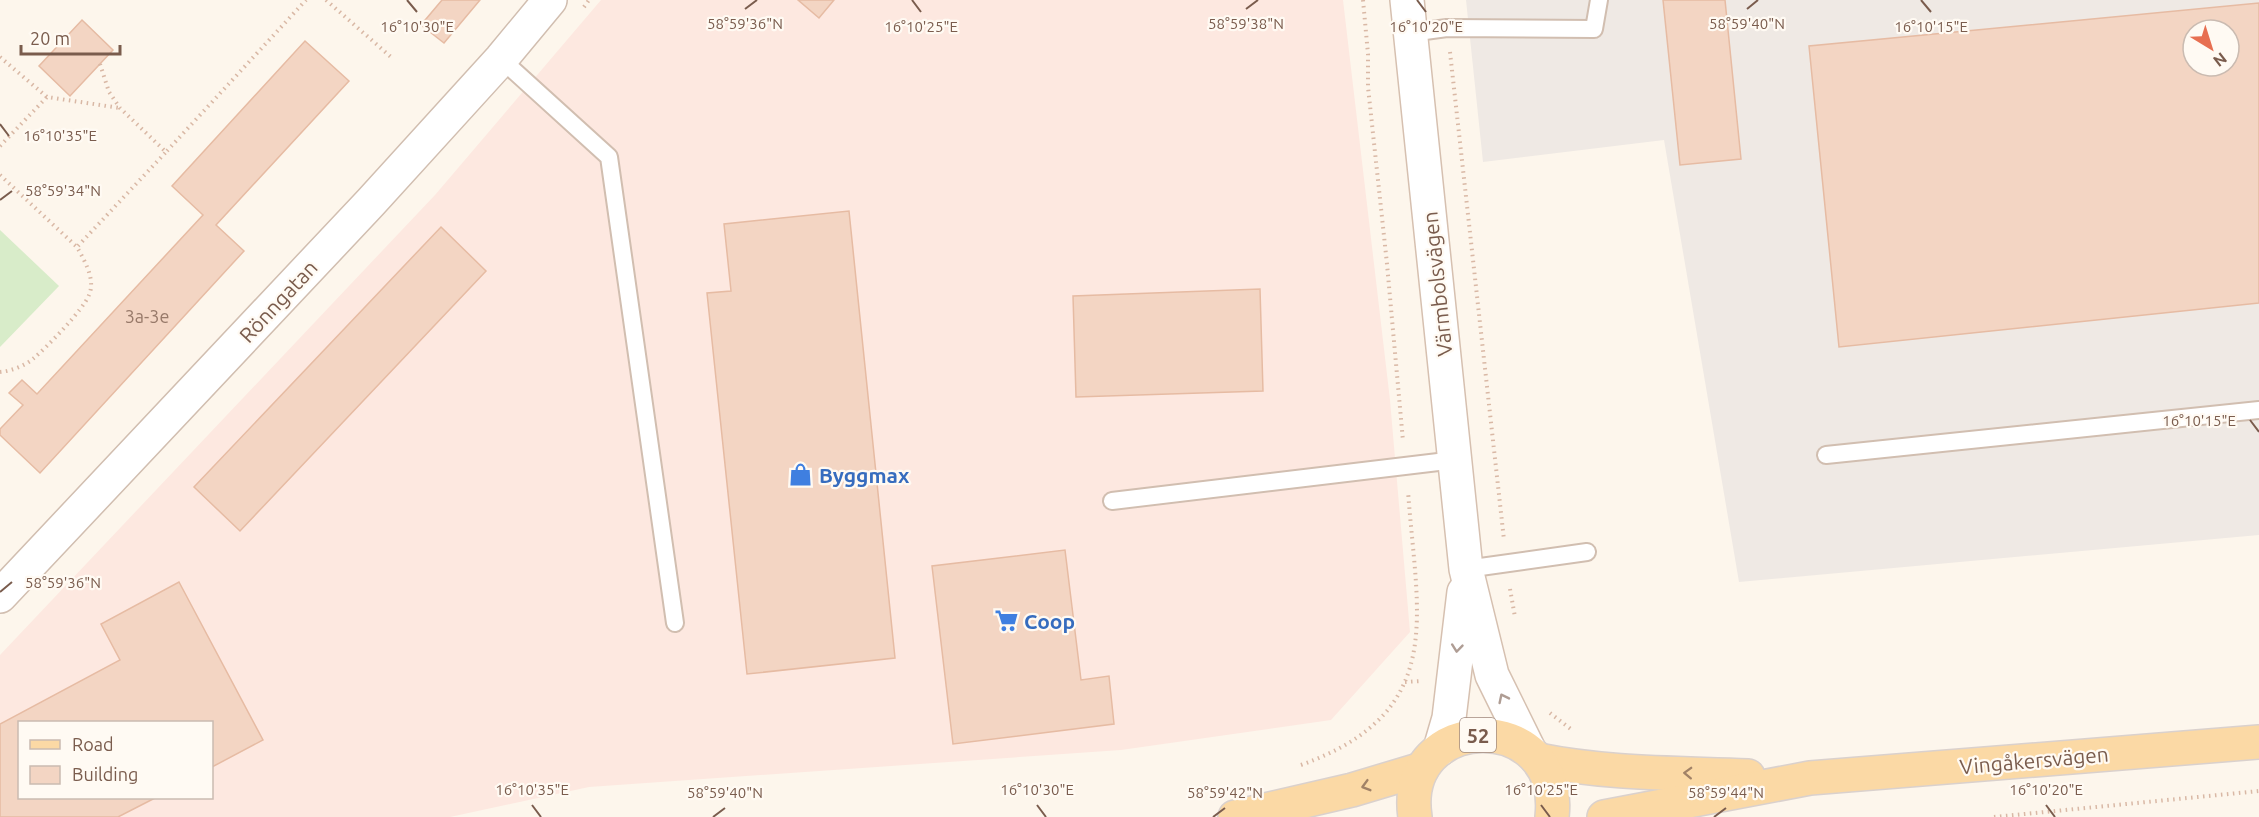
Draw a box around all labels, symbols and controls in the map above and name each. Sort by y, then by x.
text: 58°59'36"N [707,15,783,32]
text: 58°59'38"N [1208,15,1284,32]
text: 58°59'40"N [1709,15,1785,32]
scale bar [21,18,120,56]
text: 16°10'30"E [380,18,454,35]
text: 16°10'25"E [884,18,958,35]
text: 16°10'20"E [1389,18,1463,35]
text: 16°10'15"E [1894,18,1968,35]
north arrow [2181,18,2241,78]
text: 20 m [30,28,70,48]
text: N [2210,49,2230,71]
text: 16°10'35"E [23,127,97,144]
text: 58°59'34"N [25,182,101,199]
street label: Värmbolsvägen [1417,210,1457,358]
street label: Rönngatan [234,255,322,347]
house number: 3a-3e [125,306,169,326]
text: 16°10'15"E [2162,412,2236,429]
shop icon: Byggmax [788,462,814,488]
place label: Byggmax [819,463,910,487]
text: 58°59'36"N [25,574,101,591]
supermarket icon: Coop [993,608,1019,634]
place label: Coop [1024,609,1075,633]
one-way arrow [1452,643,1464,653]
one-way arrow [1499,693,1510,704]
road number: 52 [1460,718,1496,752]
legend [18,721,213,799]
text: Road [72,734,114,754]
street label: Vingåkersvägen [1958,742,2110,778]
text: Building [72,764,138,784]
one-way arrow [1684,767,1693,780]
one-way arrow [1361,779,1372,791]
text: 16°10'35"E [495,781,569,798]
text: 16°10'30"E [1000,781,1074,798]
text: 16°10'25"E [1504,781,1578,798]
text: 16°10'20"E [2009,781,2083,798]
text: 58°59'40"N [687,784,763,801]
text: 58°59'42"N [1187,784,1263,801]
text: 58°59'44"N [1688,784,1764,801]

